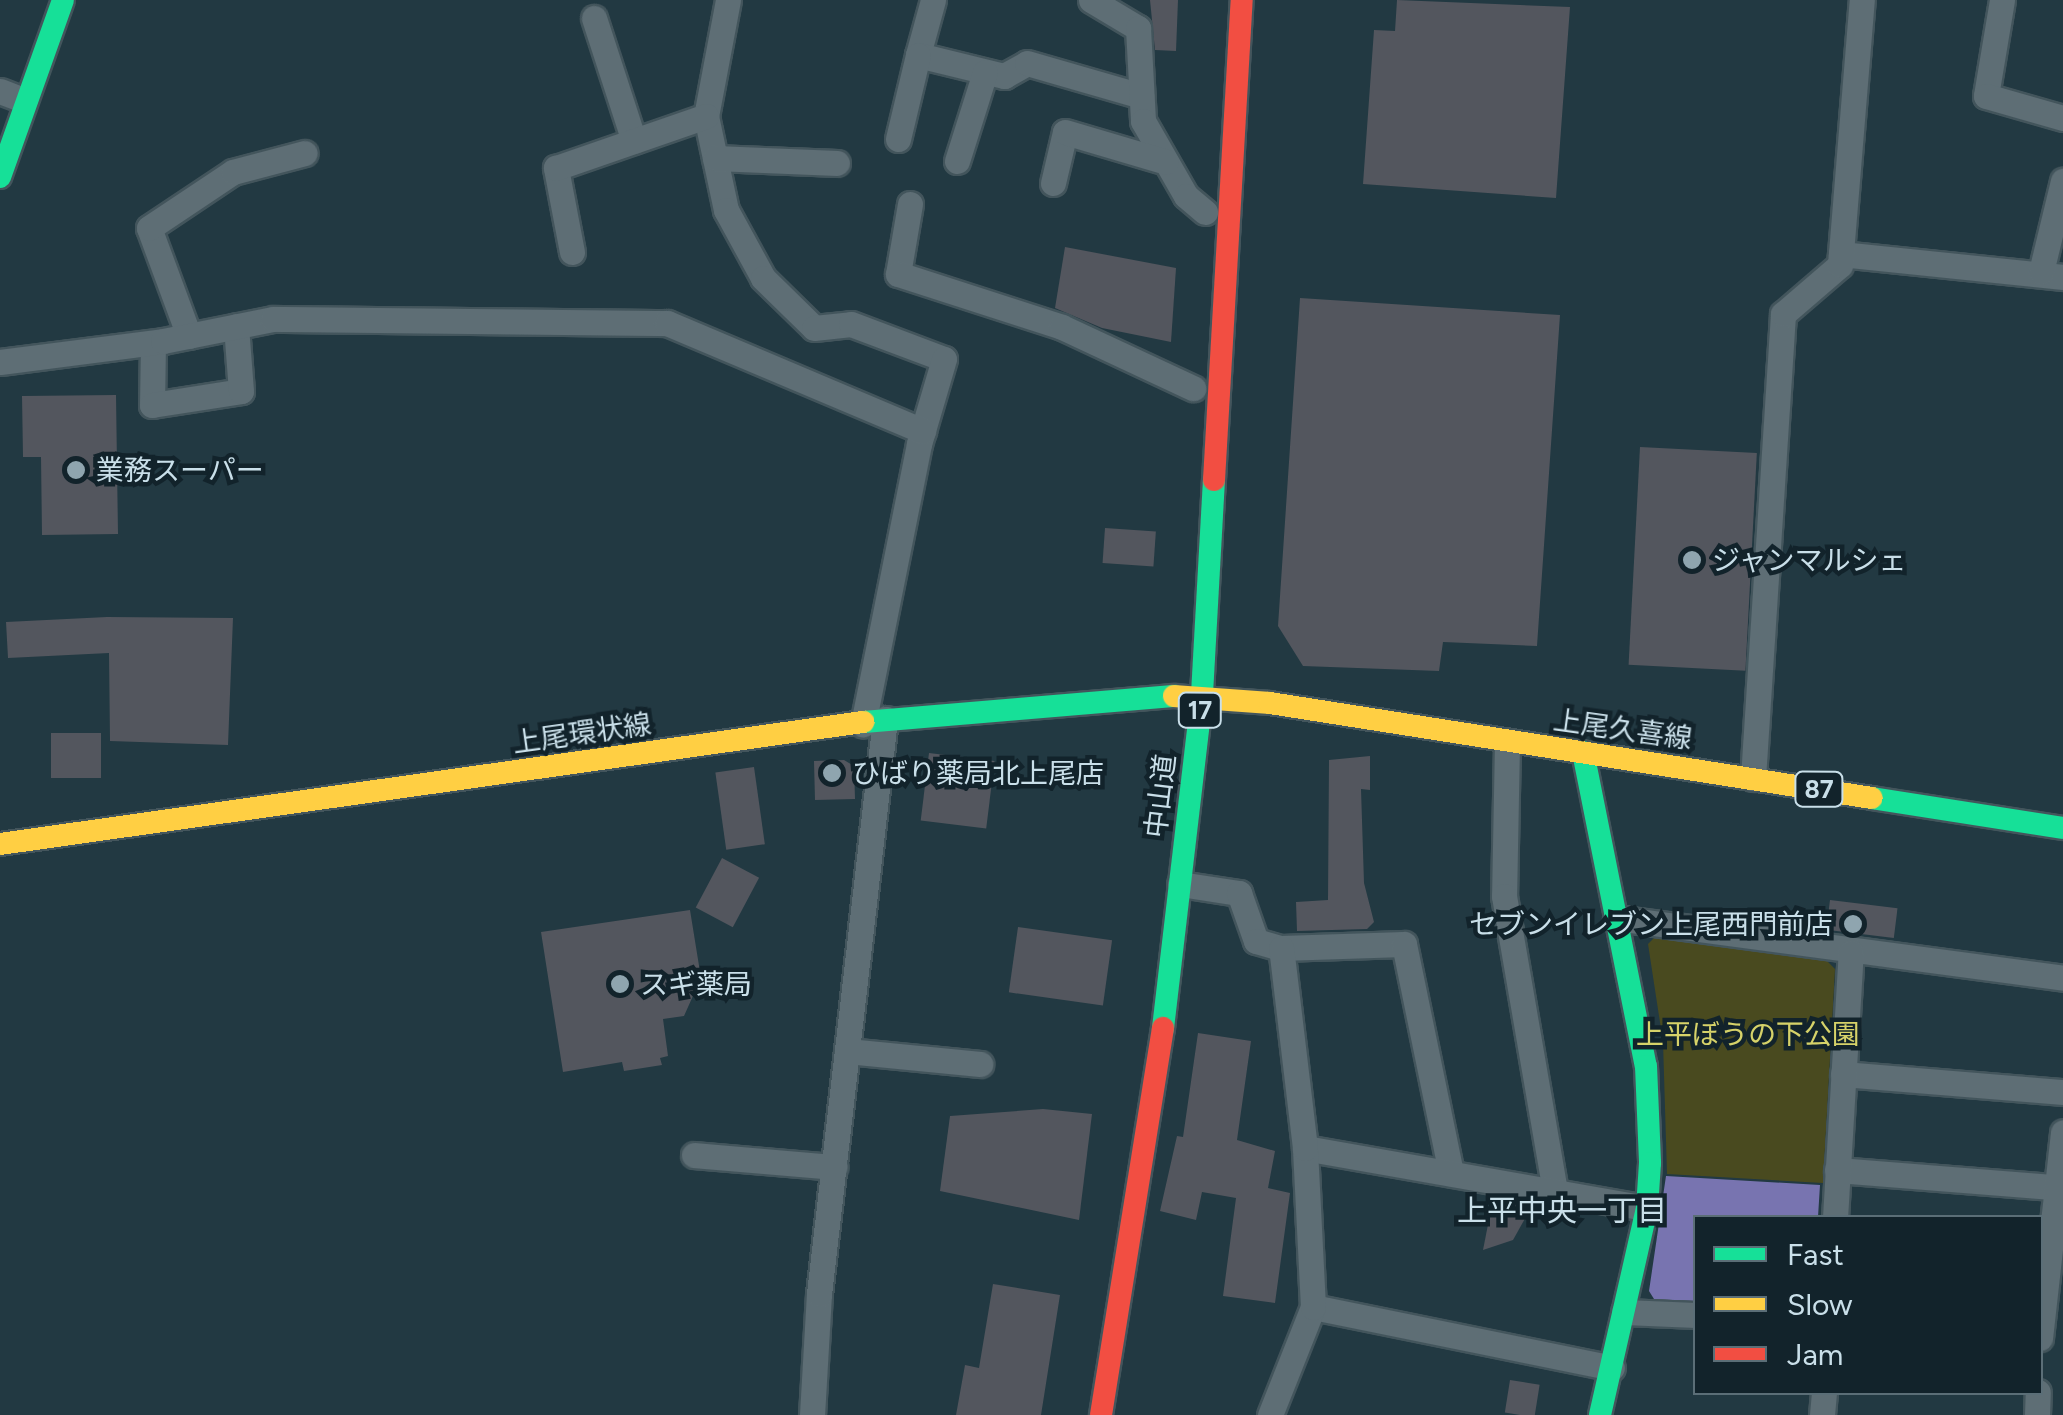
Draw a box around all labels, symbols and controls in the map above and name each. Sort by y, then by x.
place label: 業務スーパー [96,453,264,487]
marker: 業務スーパー [65,459,87,481]
place label: ジャンマルシェ [1712,543,1908,577]
marker: ジャンマルシェ [1681,549,1703,571]
road number: 17 [1178,690,1222,730]
street label: 上尾久喜線 [1551,703,1695,755]
street label: 上尾環状線 [510,707,654,759]
street label: 中山道 [1138,752,1182,840]
place label: ひばり薬局北上尾店 [852,756,1104,790]
marker: ひばり薬局北上尾店 [821,762,843,784]
road number: 87 [1794,769,1844,809]
place label: セブンイレブン上尾西門前店 [1469,907,1833,941]
marker: セブンイレブン上尾西門前店 [1842,913,1864,935]
place label: スギ薬局 [640,967,752,1001]
marker: スギ薬局 [609,973,631,995]
park label: 上平ぼうの下公園 [1636,1017,1860,1051]
district label: 上平中央一丁目 [1457,1193,1667,1229]
legend [1693,1215,2043,1395]
text: Fast [1787,1236,1844,1273]
text: Slow [1787,1286,1853,1323]
text: Jam [1787,1336,1843,1373]

